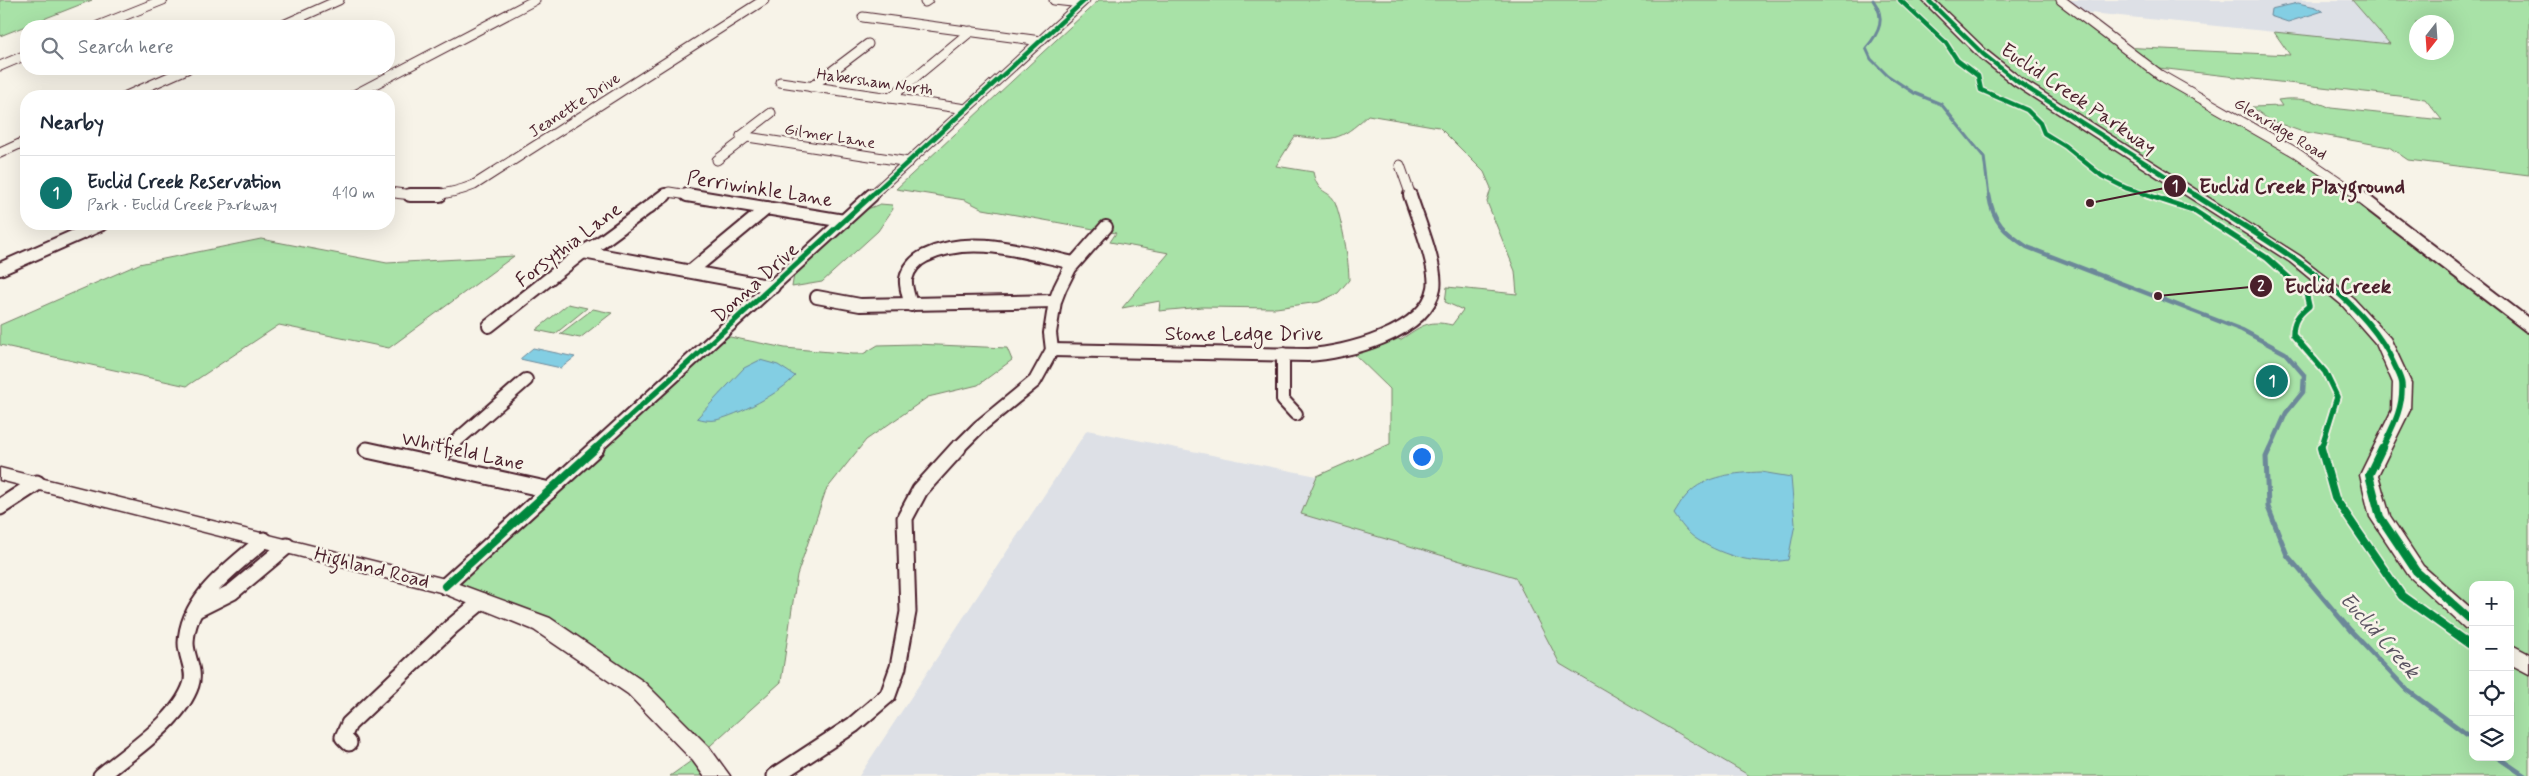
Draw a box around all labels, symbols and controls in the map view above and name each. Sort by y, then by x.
north arrow [2409,15,2454,60]
search box [20,20,395,75]
icon: search [38,34,66,62]
text: Search here [78,35,174,60]
street label: Euclid Creek Parkway [1995,37,2161,161]
street label: Habersham North [815,64,934,101]
street label: Jeanette Drive [525,68,625,143]
street label: Glenridge Road [2229,93,2331,166]
text: Nearby [40,109,104,137]
street label: Gilmer Lane [783,119,877,154]
street label: Perriwinkle Lane [685,165,835,214]
callout: Euclid Creek Playground [2162,168,2416,204]
text: Euclid Creek Reservation [87,170,281,195]
text: Euclid Creek Playground [2199,173,2405,203]
text: 1 [2172,177,2178,197]
text: 1 [52,183,60,204]
text: 410 m [332,183,375,204]
text: Park · Euclid Creek Parkway [87,195,277,216]
street label: Forsythia Lane [510,196,628,294]
street label: Donna Drive [707,237,805,329]
callout: Euclid Creek [2249,268,2402,304]
text: Euclid Creek [2285,273,2392,301]
text: 2 [2257,277,2265,297]
street label: Stone Ledge Drive [1165,321,1323,349]
pin: 1 [2256,362,2288,400]
street label: Whitfield Lane [399,425,526,478]
your location [1409,444,1435,470]
street label: Highland Road [311,541,432,598]
map controls [2469,581,2514,761]
button: + [2469,581,2514,626]
water label: Euclid Creek [2333,587,2426,686]
button: − [2469,626,2514,671]
button: locate [2469,671,2514,716]
button: layers [2469,716,2514,761]

